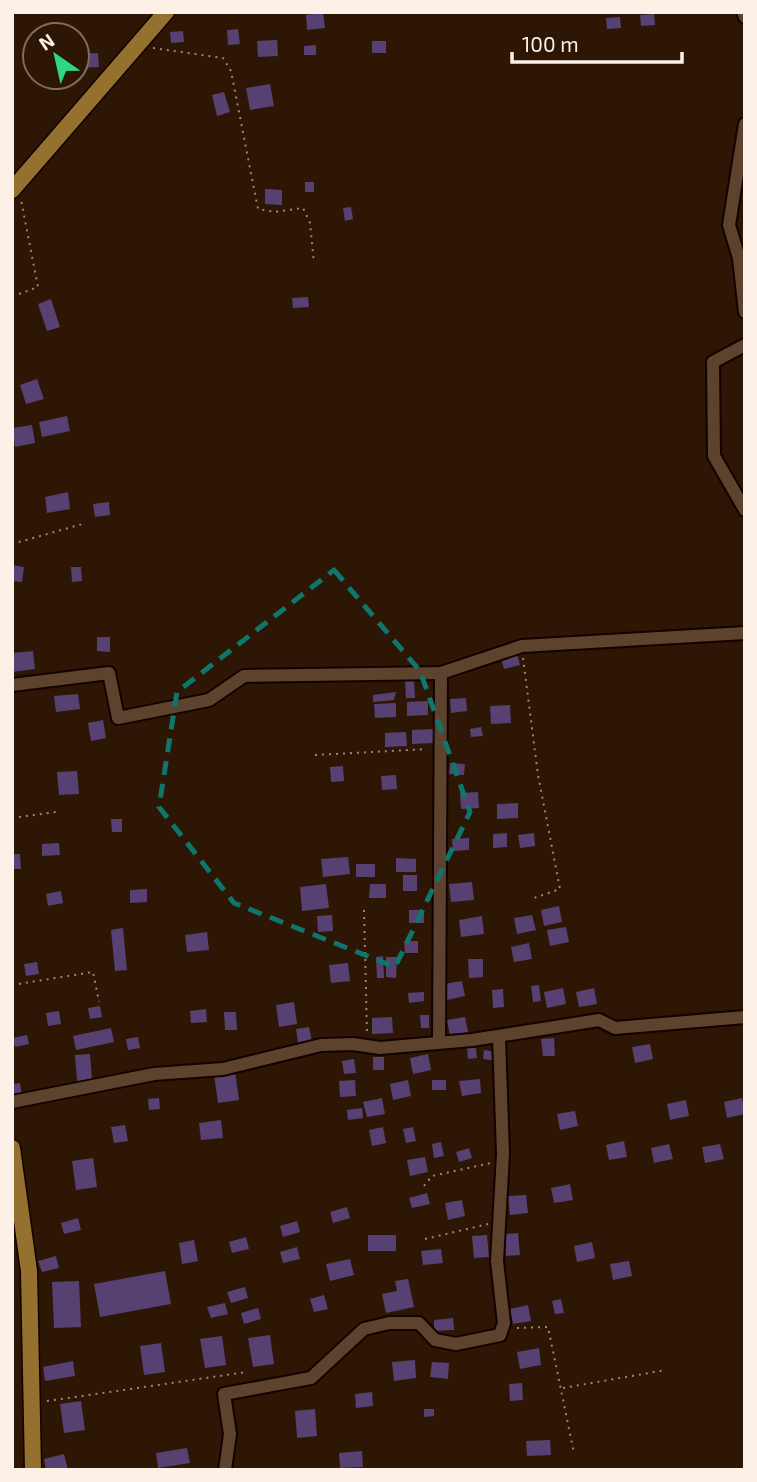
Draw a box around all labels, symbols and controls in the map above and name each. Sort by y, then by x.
north arrow [21,21,91,91]
scale bar [512,21,682,65]
text: N [34,28,58,55]
text: 100 m [522,31,579,56]

